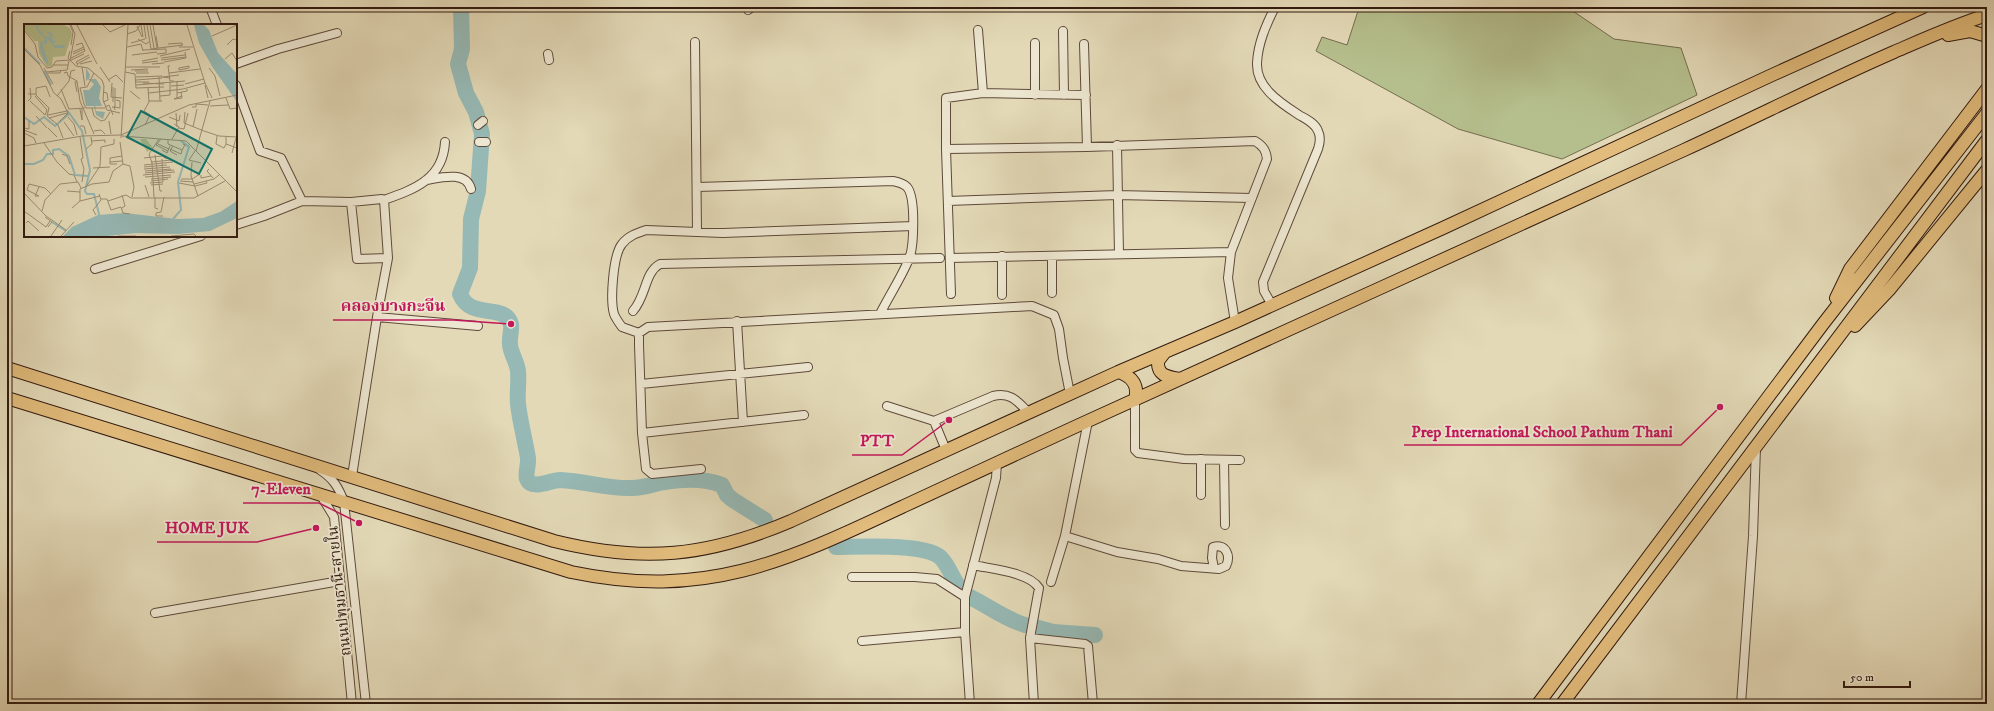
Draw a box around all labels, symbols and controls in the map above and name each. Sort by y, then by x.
inset map [24,24,237,237]
callout: คลองบางกะจีน [333,292,453,320]
text: คลองบางกะจีน [341,296,445,316]
callout: Prep International School Pathum Thani [1404,417,1681,445]
text: Prep International School Pathum Thani [1411,422,1673,442]
callout: PTT [852,427,902,455]
text: PTT [860,431,895,451]
callout: 7-Eleven [243,475,319,503]
text: 7-Eleven [251,479,311,499]
callout: HOME JUK [157,514,257,542]
text: HOME JUK [165,518,250,538]
street label: ถนนปทุมธานี-สายใน [321,525,357,657]
scale bar [1844,663,1910,689]
text: 50 m [1850,670,1874,685]

